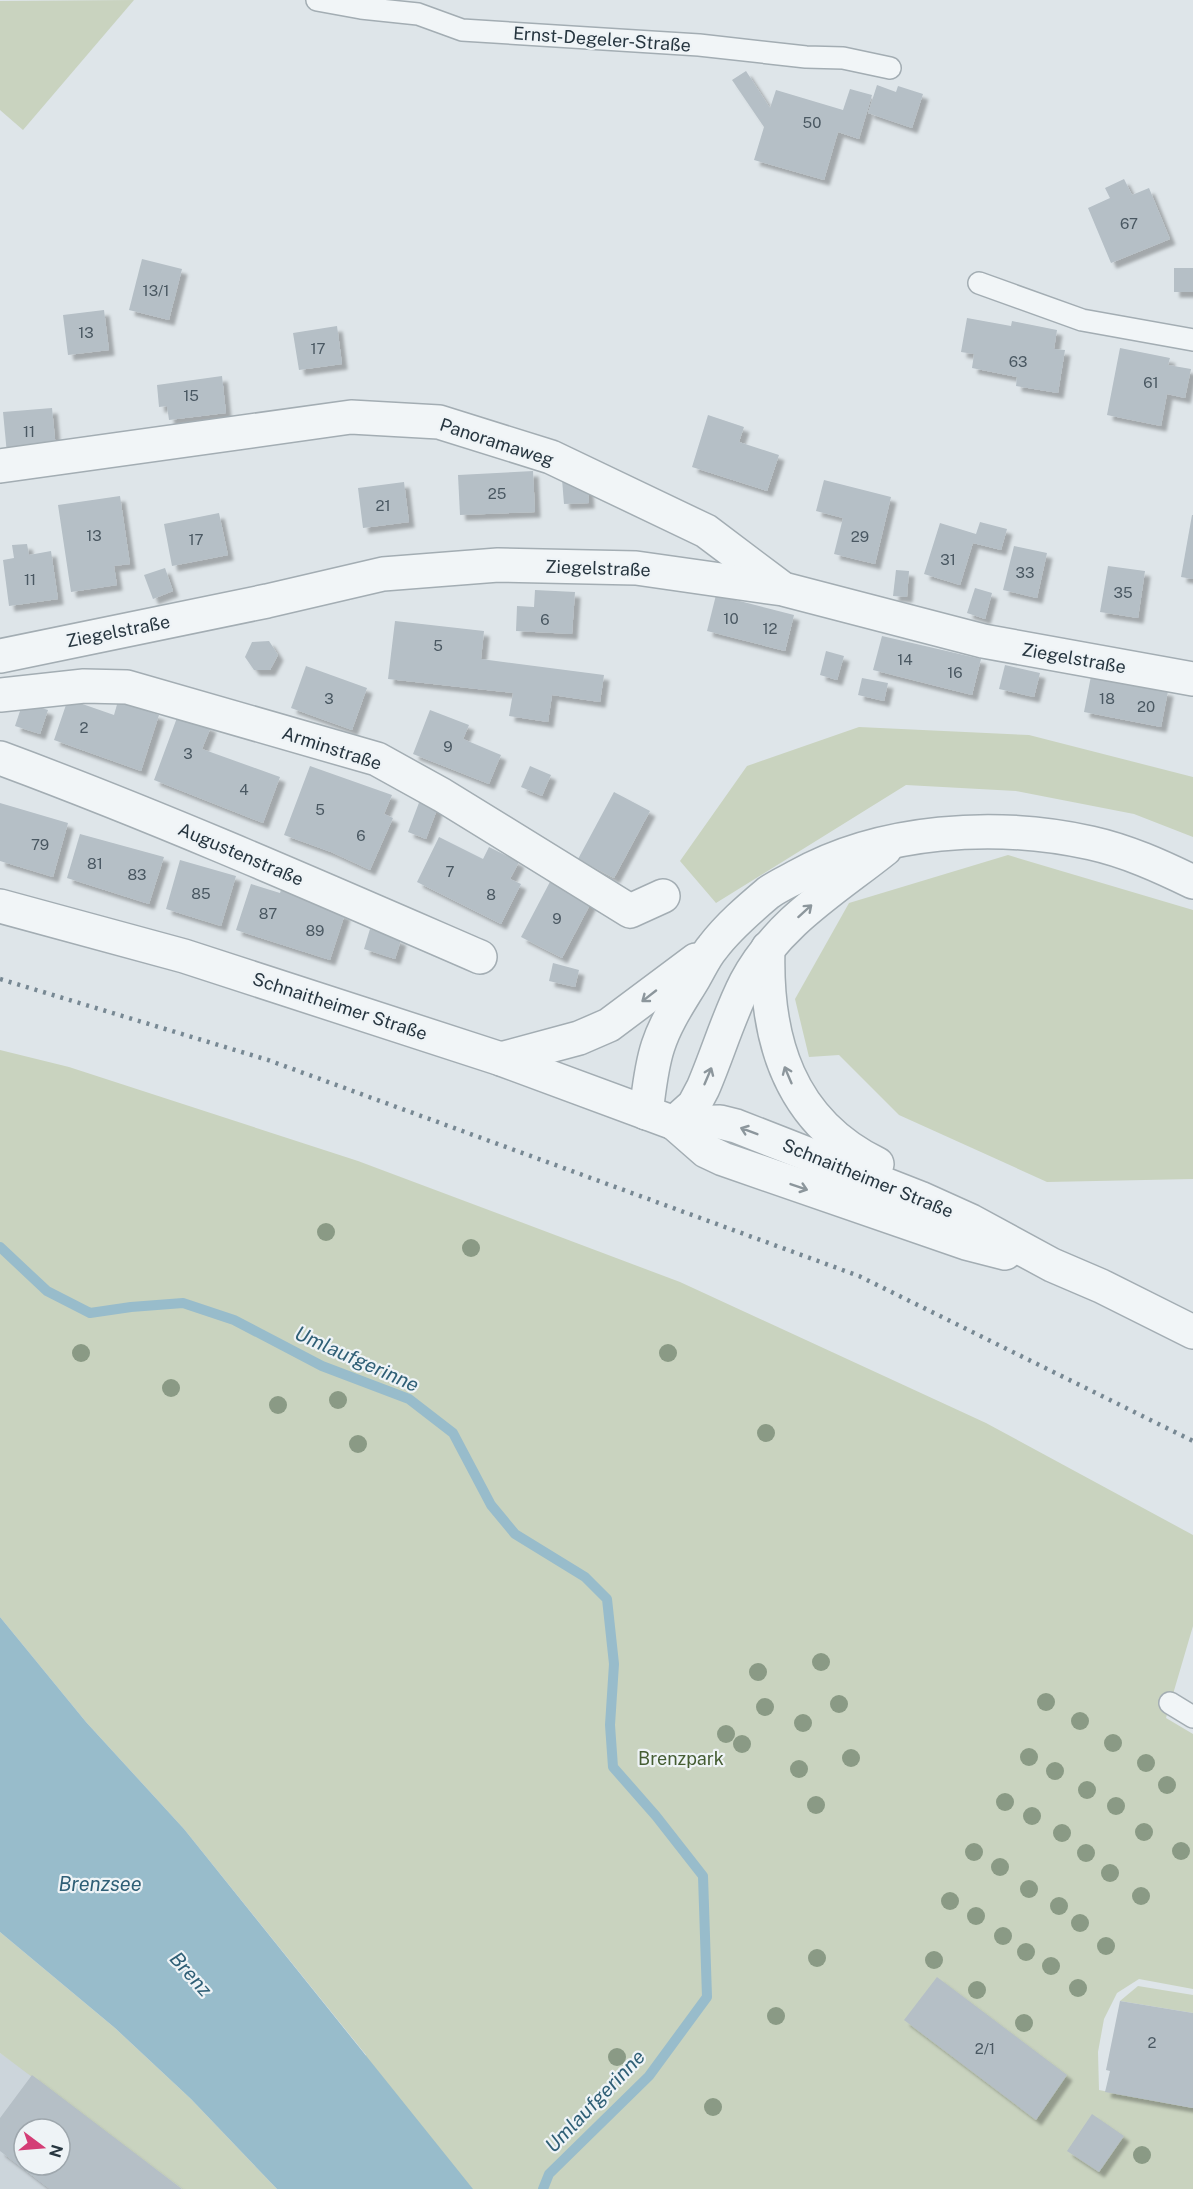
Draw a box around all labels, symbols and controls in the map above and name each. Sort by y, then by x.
street label: Ernst-Degeler-Straße [512,22,692,56]
house number: 50 [803,114,821,131]
house number: 67 [1120,215,1138,232]
house number: 13/1 [143,282,169,299]
house number: 13 [78,324,94,341]
house number: 17 [310,340,326,357]
house number: 63 [1009,353,1027,370]
house number: 61 [1143,374,1159,391]
house number: 15 [183,387,199,404]
street label: Panoramaweg [437,414,557,470]
house number: 11 [23,423,35,440]
house number: 25 [488,485,506,502]
house number: 21 [375,497,391,514]
house number: 13 [86,527,102,544]
house number: 29 [851,528,869,545]
house number: 17 [188,531,204,548]
house number: 31 [940,551,956,568]
street label: Ziegelstraße [545,556,651,580]
house number: 33 [1016,564,1034,581]
house number: 11 [24,571,36,588]
house number: 35 [1113,584,1133,601]
house number: 10 [723,610,739,627]
street label: Ziegelstraße [64,611,172,651]
house number: 6 [540,611,550,628]
house number: 12 [762,620,778,637]
house number: 5 [433,637,443,654]
street label: Ziegelstraße [1020,639,1128,677]
house number: 14 [897,651,913,668]
house number: 16 [947,664,963,681]
house number: 3 [324,690,334,707]
house number: 18 [1099,690,1115,707]
house number: 20 [1137,698,1155,715]
house number: 2 [80,719,89,736]
street label: Arminstraße [279,722,385,774]
house number: 9 [443,738,453,755]
house number: 3 [183,745,193,762]
house number: 4 [239,781,249,798]
house number: 5 [315,801,325,818]
street label: Augustenstraße [175,818,307,890]
house number: 6 [356,827,366,844]
house number: 79 [31,836,49,853]
house number: 81 [87,855,103,872]
house number: 7 [445,863,455,880]
house number: 83 [127,866,147,883]
house number: 85 [191,885,211,902]
house number: 8 [486,886,496,903]
one-way arrow [797,904,812,918]
house number: 87 [259,905,277,922]
house number: 9 [552,910,562,927]
house number: 89 [306,922,324,939]
street label: Schnaitheimer Straße [250,968,430,1044]
one-way arrow [641,989,657,1002]
one-way arrow [781,1066,793,1084]
one-way arrow [703,1068,714,1086]
one-way arrow [741,1124,759,1135]
street label: Schnaitheimer Straße [780,1134,956,1222]
one-way arrow [789,1182,808,1193]
water label: Umlaufgerinne [291,1321,423,1397]
park label: Brenzpark [638,1748,724,1769]
water label: Brenzsee [58,1872,142,1896]
water label: Brenz [165,1947,218,2002]
house number: 2 [1148,2034,1157,2051]
house number: 2/1 [975,2040,995,2057]
water label: Umlaufgerinne [540,2045,650,2157]
north arrow [12,2117,72,2177]
text: N [45,2142,67,2160]

